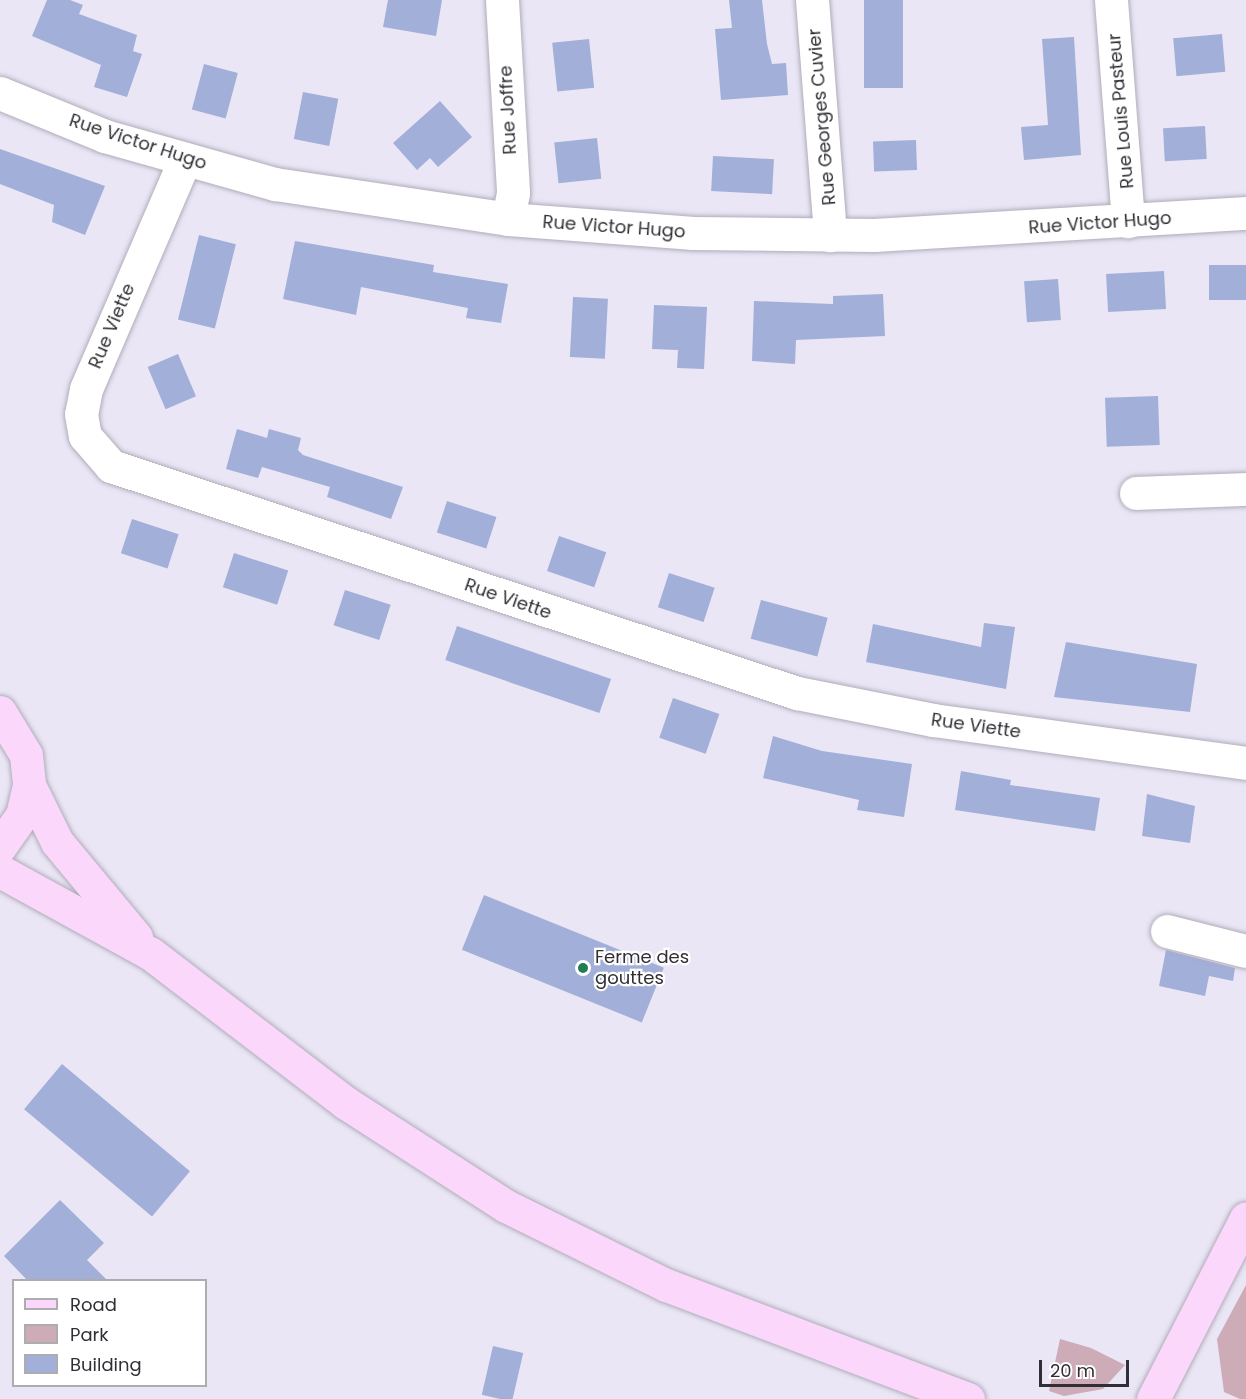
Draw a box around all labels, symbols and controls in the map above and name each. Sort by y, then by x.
street label: Rue Georges Cuvier [804,28,840,206]
street label: Rue Louis Pasteur [1103,32,1139,190]
street label: Rue Joffre [495,65,521,155]
street label: Rue Victor Hugo [67,110,209,174]
street label: Rue Victor Hugo [1028,207,1172,239]
street label: Rue Victor Hugo [542,211,686,243]
street label: Rue Viette [84,280,140,372]
street label: Rue Viette [462,574,554,624]
street label: Rue Viette [930,709,1022,743]
place label: Ferme des gouttes [595,947,689,990]
marker: Ferme des gouttes [576,961,590,975]
legend [12,1279,207,1387]
text: Road [70,1292,117,1317]
text: Park [70,1322,109,1347]
scale bar [1042,1348,1132,1386]
text: Building [70,1352,142,1377]
text: 20 m [1050,1358,1095,1383]

